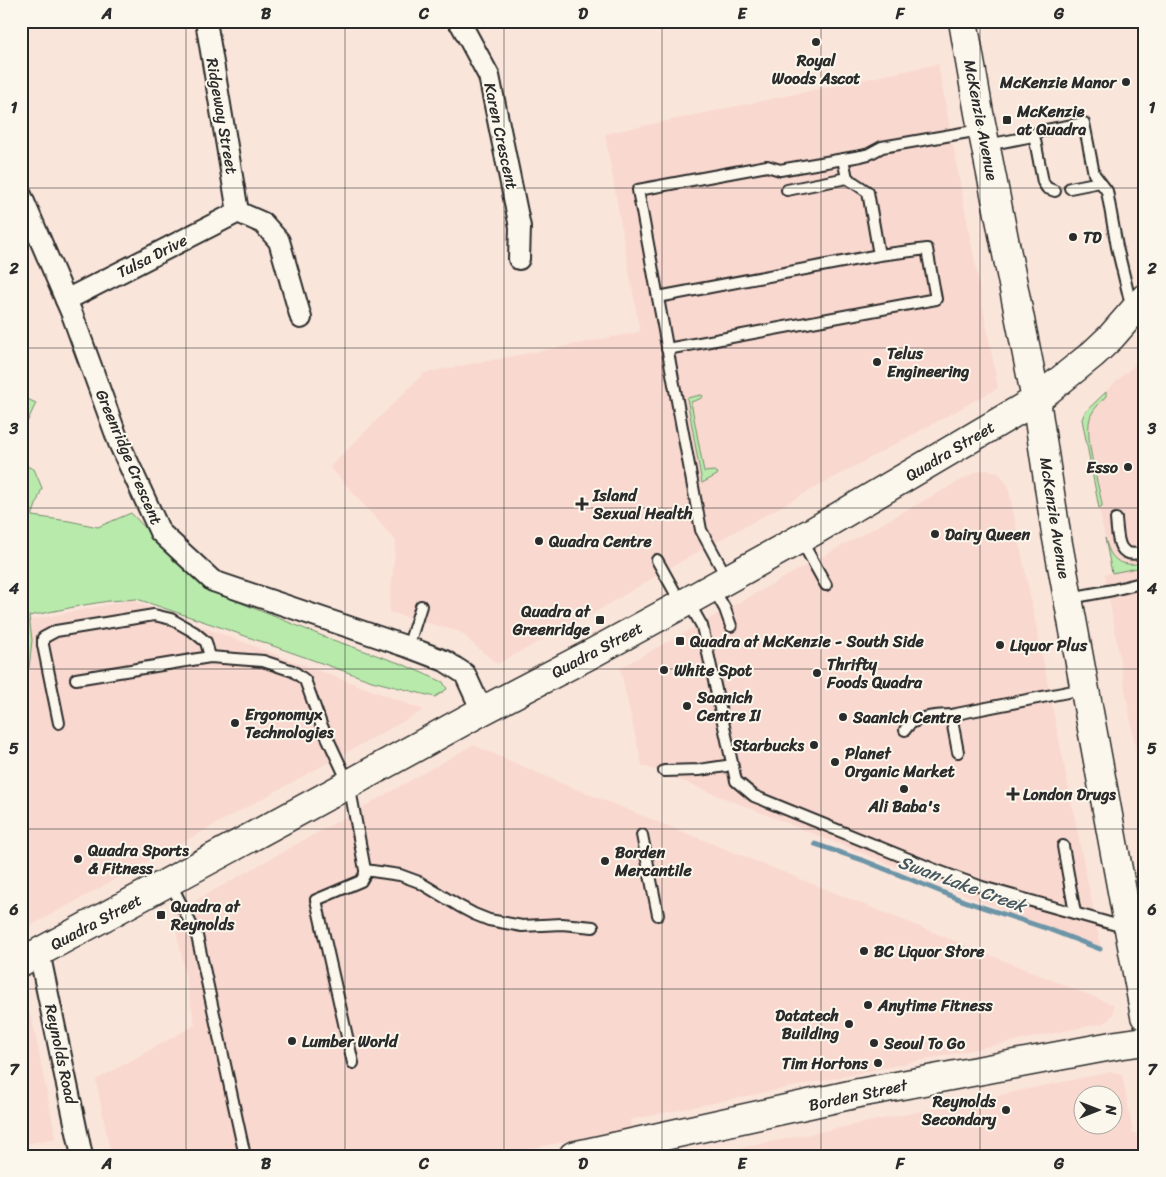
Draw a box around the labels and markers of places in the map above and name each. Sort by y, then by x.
marker: Royal Woods Ascot [810,36,822,48]
place label: Royal Woods Ascot [772,46,860,93]
place label: McKenzie Manor [999,68,1117,97]
marker: McKenzie Manor [1120,76,1132,88]
place label: McKenzie at Quadra [1016,97,1086,144]
marker: McKenzie at Quadra [1001,114,1013,126]
place label: TD [1083,223,1102,252]
marker: TD [1067,231,1079,243]
place label: Telus Engineering [887,339,969,386]
marker: Telus Engineering [871,356,883,368]
place label: Esso [1086,453,1119,482]
marker: Esso [1122,461,1134,473]
place label: Island Sexual Health [592,481,693,528]
marker: Island Sexual Health [575,497,589,511]
place label: Dairy Queen [945,520,1030,549]
place label: Quadra Centre [548,527,653,556]
marker: Dairy Queen [929,528,941,540]
marker: Quadra Centre [533,535,545,547]
place label: Quadra at Greenridge [512,597,592,644]
marker: Quadra at Greenridge [594,614,606,626]
place label: Quadra at McKenzie - South Side [689,627,925,656]
place label: Liquor Plus [1010,631,1088,660]
marker: Quadra at McKenzie - South Side [674,635,686,647]
marker: Liquor Plus [994,639,1006,651]
place label: Thrifty Foods Quadra [826,650,923,697]
place label: White Spot [674,656,752,685]
marker: White Spot [658,664,670,676]
marker: Thrifty Foods Quadra [811,667,823,679]
place label: Saanich Centre II [696,683,762,730]
place label: Ergonomyx Technologies [245,700,334,747]
marker: Saanich Centre II [681,700,693,712]
place label: Saanich Centre [852,703,962,732]
marker: Saanich Centre [837,711,849,723]
marker: Ergonomyx Technologies [229,717,241,729]
place label: Starbucks [731,731,804,760]
marker: Starbucks [808,739,820,751]
place label: Planet Organic Market [844,739,955,786]
marker: Planet Organic Market [829,756,841,768]
place label: London Drugs [1023,780,1116,809]
marker: Ali Baba's [898,783,910,795]
marker: London Drugs [1007,788,1019,800]
place label: Ali Baba's [868,792,940,821]
place label: Quadra Sports & Fitness [87,836,189,883]
place label: Borden Mercantile [614,838,693,885]
marker: Quadra Sports & Fitness [72,853,84,865]
marker: Borden Mercantile [599,855,611,867]
place label: Quadra at Reynolds [170,892,241,939]
marker: Quadra at Reynolds [155,909,167,921]
place label: BC Liquor Store [874,937,985,966]
marker: BC Liquor Store [858,945,870,957]
place label: Anytime Fitness [877,991,993,1020]
marker: Anytime Fitness [862,999,874,1011]
place label: Datatech Building [775,1001,840,1048]
marker: Datatech Building [843,1018,855,1030]
place label: Lumber World [302,1027,399,1056]
place label: Seoul To Go [883,1029,966,1058]
marker: Lumber World [286,1035,298,1047]
marker: Seoul To Go [868,1037,880,1049]
place label: Tim Hortons [782,1049,869,1078]
marker: Tim Hortons [872,1057,884,1069]
place label: Reynolds Secondary [921,1087,997,1134]
marker: Reynolds Secondary [1000,1104,1012,1116]

